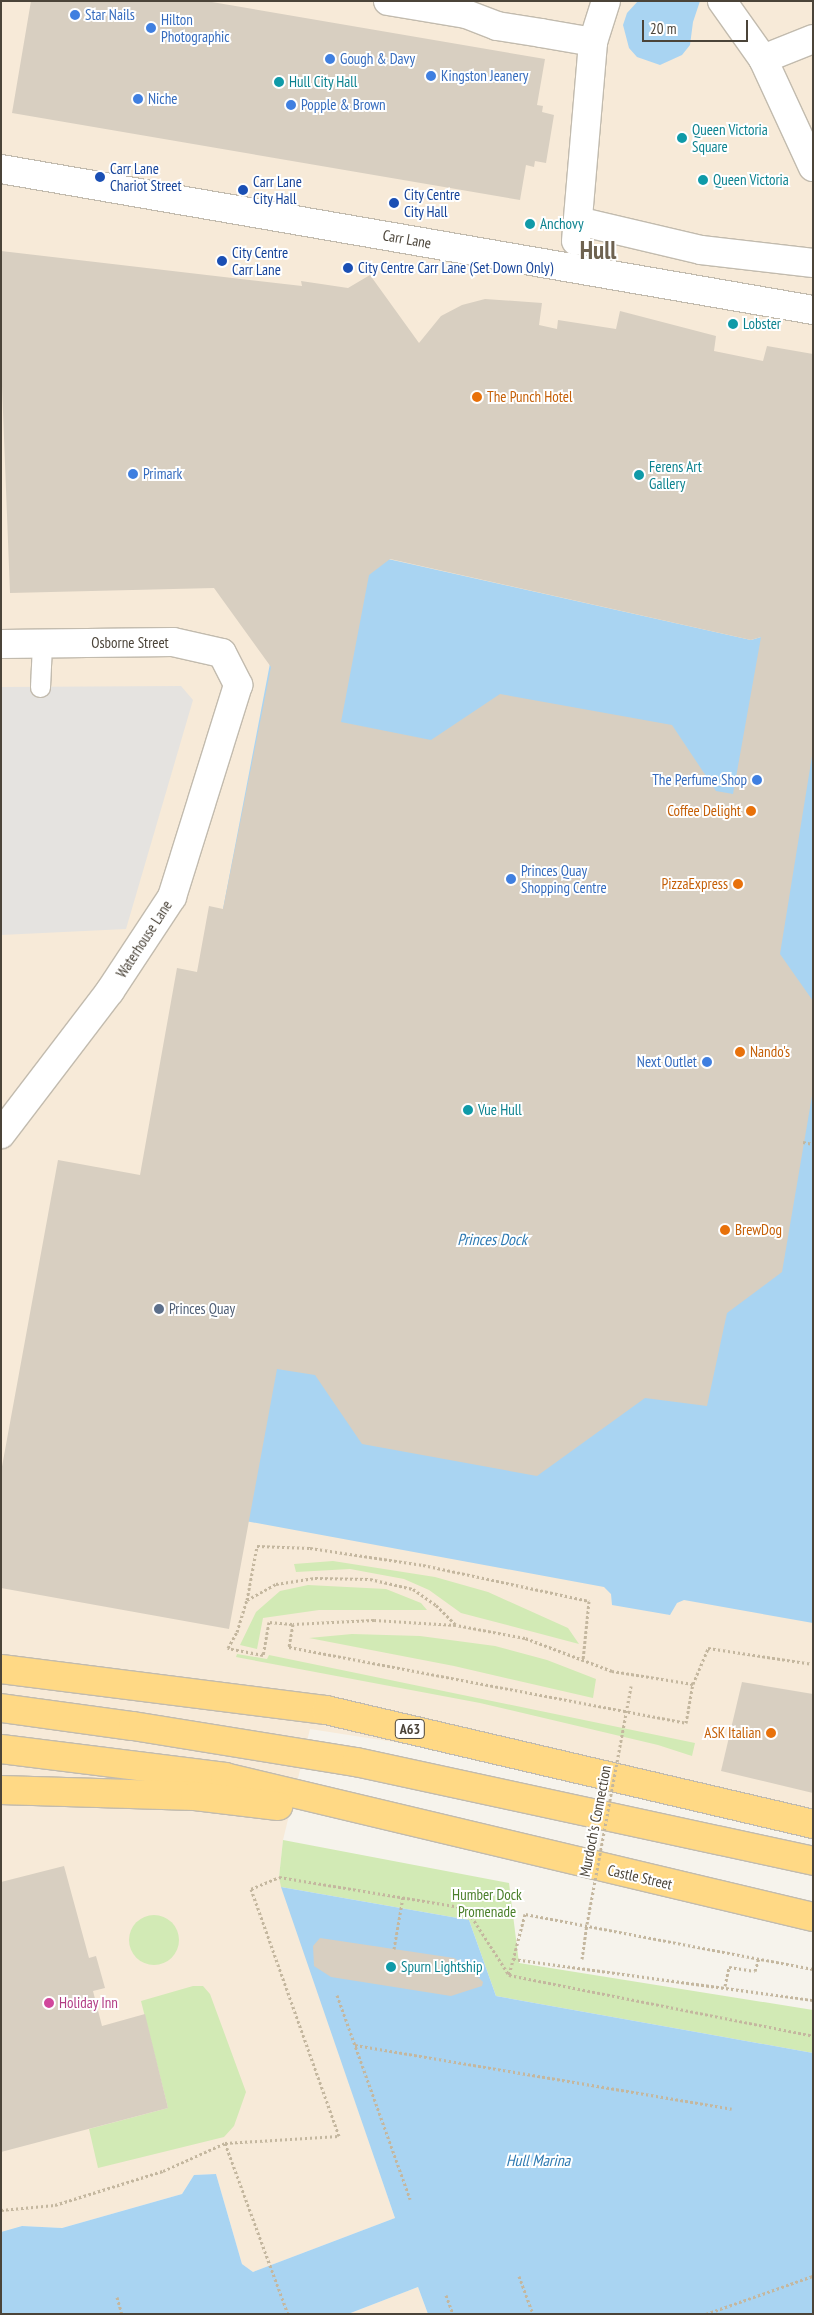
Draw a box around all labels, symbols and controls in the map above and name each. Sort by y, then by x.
place label: Star Nails [85,6,135,24]
marker: Star Nails [69,9,81,21]
place label: Hilton Photographic [161,10,230,45]
scale bar [644,10,750,42]
text: 20 m [650,19,676,38]
marker: Hilton Photographic [145,22,157,34]
place label: Gough & Davy [340,50,415,68]
marker: Gough & Davy [324,53,336,65]
place label: Kingston Jeanery [441,67,528,85]
marker: Kingston Jeanery [425,70,437,82]
place label: Hull City Hall [289,73,358,91]
marker: Hull City Hall [273,76,285,88]
place label: Niche [148,90,177,108]
marker: Niche [132,93,144,105]
place label: Popple & Brown [301,96,386,114]
marker: Popple & Brown [285,99,297,111]
place label: Queen Victoria Square [692,120,768,155]
marker: Queen Victoria Square [676,132,688,144]
place label: Carr Lane Chariot Street [110,159,182,194]
marker: Carr Lane Chariot Street [94,171,106,183]
place label: Queen Victoria [713,171,789,189]
place label: Carr Lane City Hall [253,172,302,207]
marker: Queen Victoria [697,174,709,186]
marker: Carr Lane City Hall [237,184,249,196]
place label: City Centre City Hall [404,185,461,220]
marker: City Centre City Hall [388,197,400,209]
place label: Anchovy [540,215,584,233]
marker: Anchovy [524,218,536,230]
street label: Carr Lane [381,226,433,252]
district label: Hull [580,235,616,265]
place label: City Centre Carr Lane [232,243,289,278]
marker: City Centre Carr Lane [216,255,228,267]
place label: City Centre Carr Lane (Set Down Only) [358,259,554,277]
marker: City Centre Carr Lane (Set Down Only) [342,262,354,274]
place label: Lobster [743,315,781,333]
marker: Lobster [727,318,739,330]
place label: The Punch Hotel [487,388,572,406]
marker: The Punch Hotel [471,391,483,403]
place label: Ferens Art Gallery [649,457,702,492]
place label: Primark [143,465,182,483]
marker: Primark [127,468,139,480]
marker: Ferens Art Gallery [633,469,645,481]
street label: Osborne Street [91,634,169,652]
place label: The Perfume Shop [652,771,747,789]
marker: The Perfume Shop [751,774,763,786]
place label: Coffee Delight [667,802,741,820]
marker: Coffee Delight [745,805,757,817]
place label: Princes Quay Shopping Centre [521,861,607,896]
marker: Princes Quay Shopping Centre [505,873,517,885]
place label: PizzaExpress [662,875,728,893]
marker: PizzaExpress [732,878,744,890]
street label: Waterhouse Lane [112,897,176,981]
place label: Nando's [750,1043,790,1061]
marker: Nando's [734,1046,746,1058]
place label: Next Outlet [637,1053,697,1071]
marker: Next Outlet [701,1056,713,1068]
place label: Vue Hull [478,1101,522,1119]
marker: Vue Hull [462,1104,474,1116]
place label: BrewDog [735,1221,782,1239]
marker: BrewDog [719,1224,731,1236]
water label: Princes Dock [457,1229,527,1249]
place label: Princes Quay [169,1300,235,1318]
marker: Princes Quay [153,1303,165,1315]
road number: A63 [394,1718,426,1740]
place label: ASK Italian [704,1724,761,1742]
marker: ASK Italian [765,1727,777,1739]
street label: Murdoch's Connection [575,1764,615,1878]
street label: Castle Street [606,1861,674,1893]
park label: Humber Dock Promenade [452,1885,522,1920]
place label: Spurn Lightship [401,1958,482,1976]
marker: Spurn Lightship [385,1961,397,1973]
place label: Holiday Inn [59,1994,118,2012]
marker: Holiday Inn [43,1997,55,2009]
water label: Hull Marina [506,2150,570,2170]

